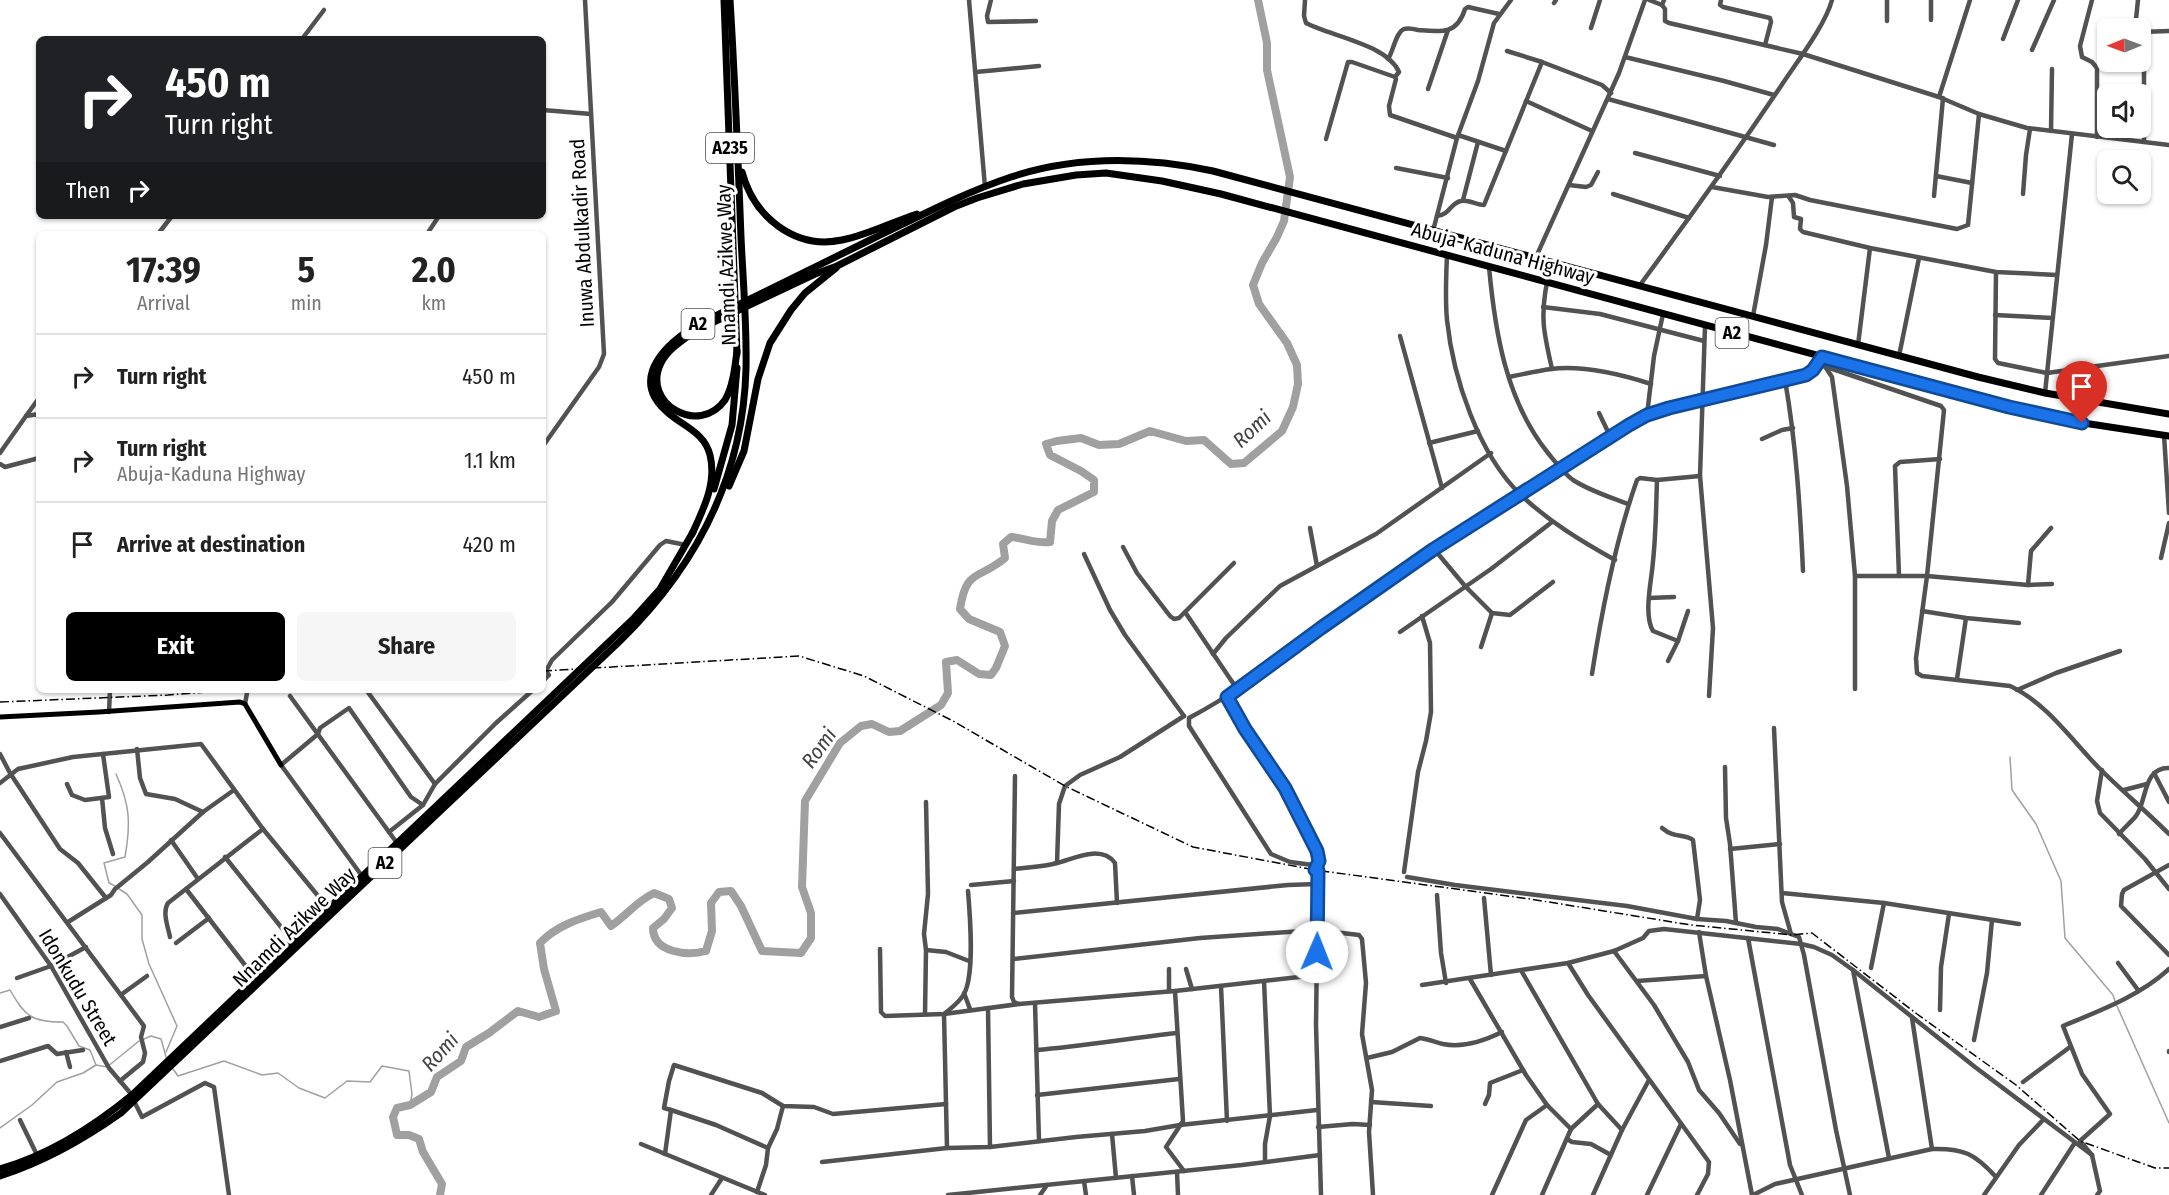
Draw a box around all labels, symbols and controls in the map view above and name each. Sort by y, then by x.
north arrow [2097,18,2151,72]
map controls [2097,18,2151,204]
text: 450 m [165,58,271,108]
icon: right [66,60,144,138]
button: sound [2097,84,2151,138]
text: Turn right [165,109,273,141]
road number: A235 [706,133,754,163]
street label: Inuwa Abdulkadir Road [565,138,599,328]
button: search [2097,150,2151,204]
icon: right [122,174,155,207]
text: Then [66,177,110,204]
street label: Nnamdi Azikwe Way [711,184,741,346]
street label: Abuja-Kaduna Highway [1409,217,1597,289]
text: 17:39 [126,248,201,292]
text: 5 [297,248,315,292]
text: 2.0 [412,248,456,292]
text: Arrival [137,291,190,315]
text: min [291,291,322,315]
text: km [422,291,446,315]
road number: A2 [682,309,714,339]
road number: A2 [1716,318,1748,348]
icon: right [66,360,99,393]
pin [2056,361,2107,423]
text: Turn right [117,363,206,390]
text: 450 m [462,363,516,390]
icon: arrive [2065,370,2098,403]
water label: Romi [1227,404,1277,453]
text: Turn right [117,435,206,462]
icon: right [66,444,99,477]
text: 1.1 km [464,447,516,474]
text: Abuja-Kaduna Highway [117,462,305,486]
icon: arrive [66,528,99,561]
text: Arrive at destination [117,531,305,558]
text: 420 m [462,531,516,558]
button: Exit [66,612,285,681]
button: Share [297,612,516,681]
water label: Romi [796,722,843,773]
road number: A2 [368,848,402,878]
street label: Nnamdi Azikwe Way [228,862,361,992]
position arrow [1285,920,1349,984]
street label: Idonkudu Street [34,924,122,1050]
water label: Romi [416,1027,465,1077]

